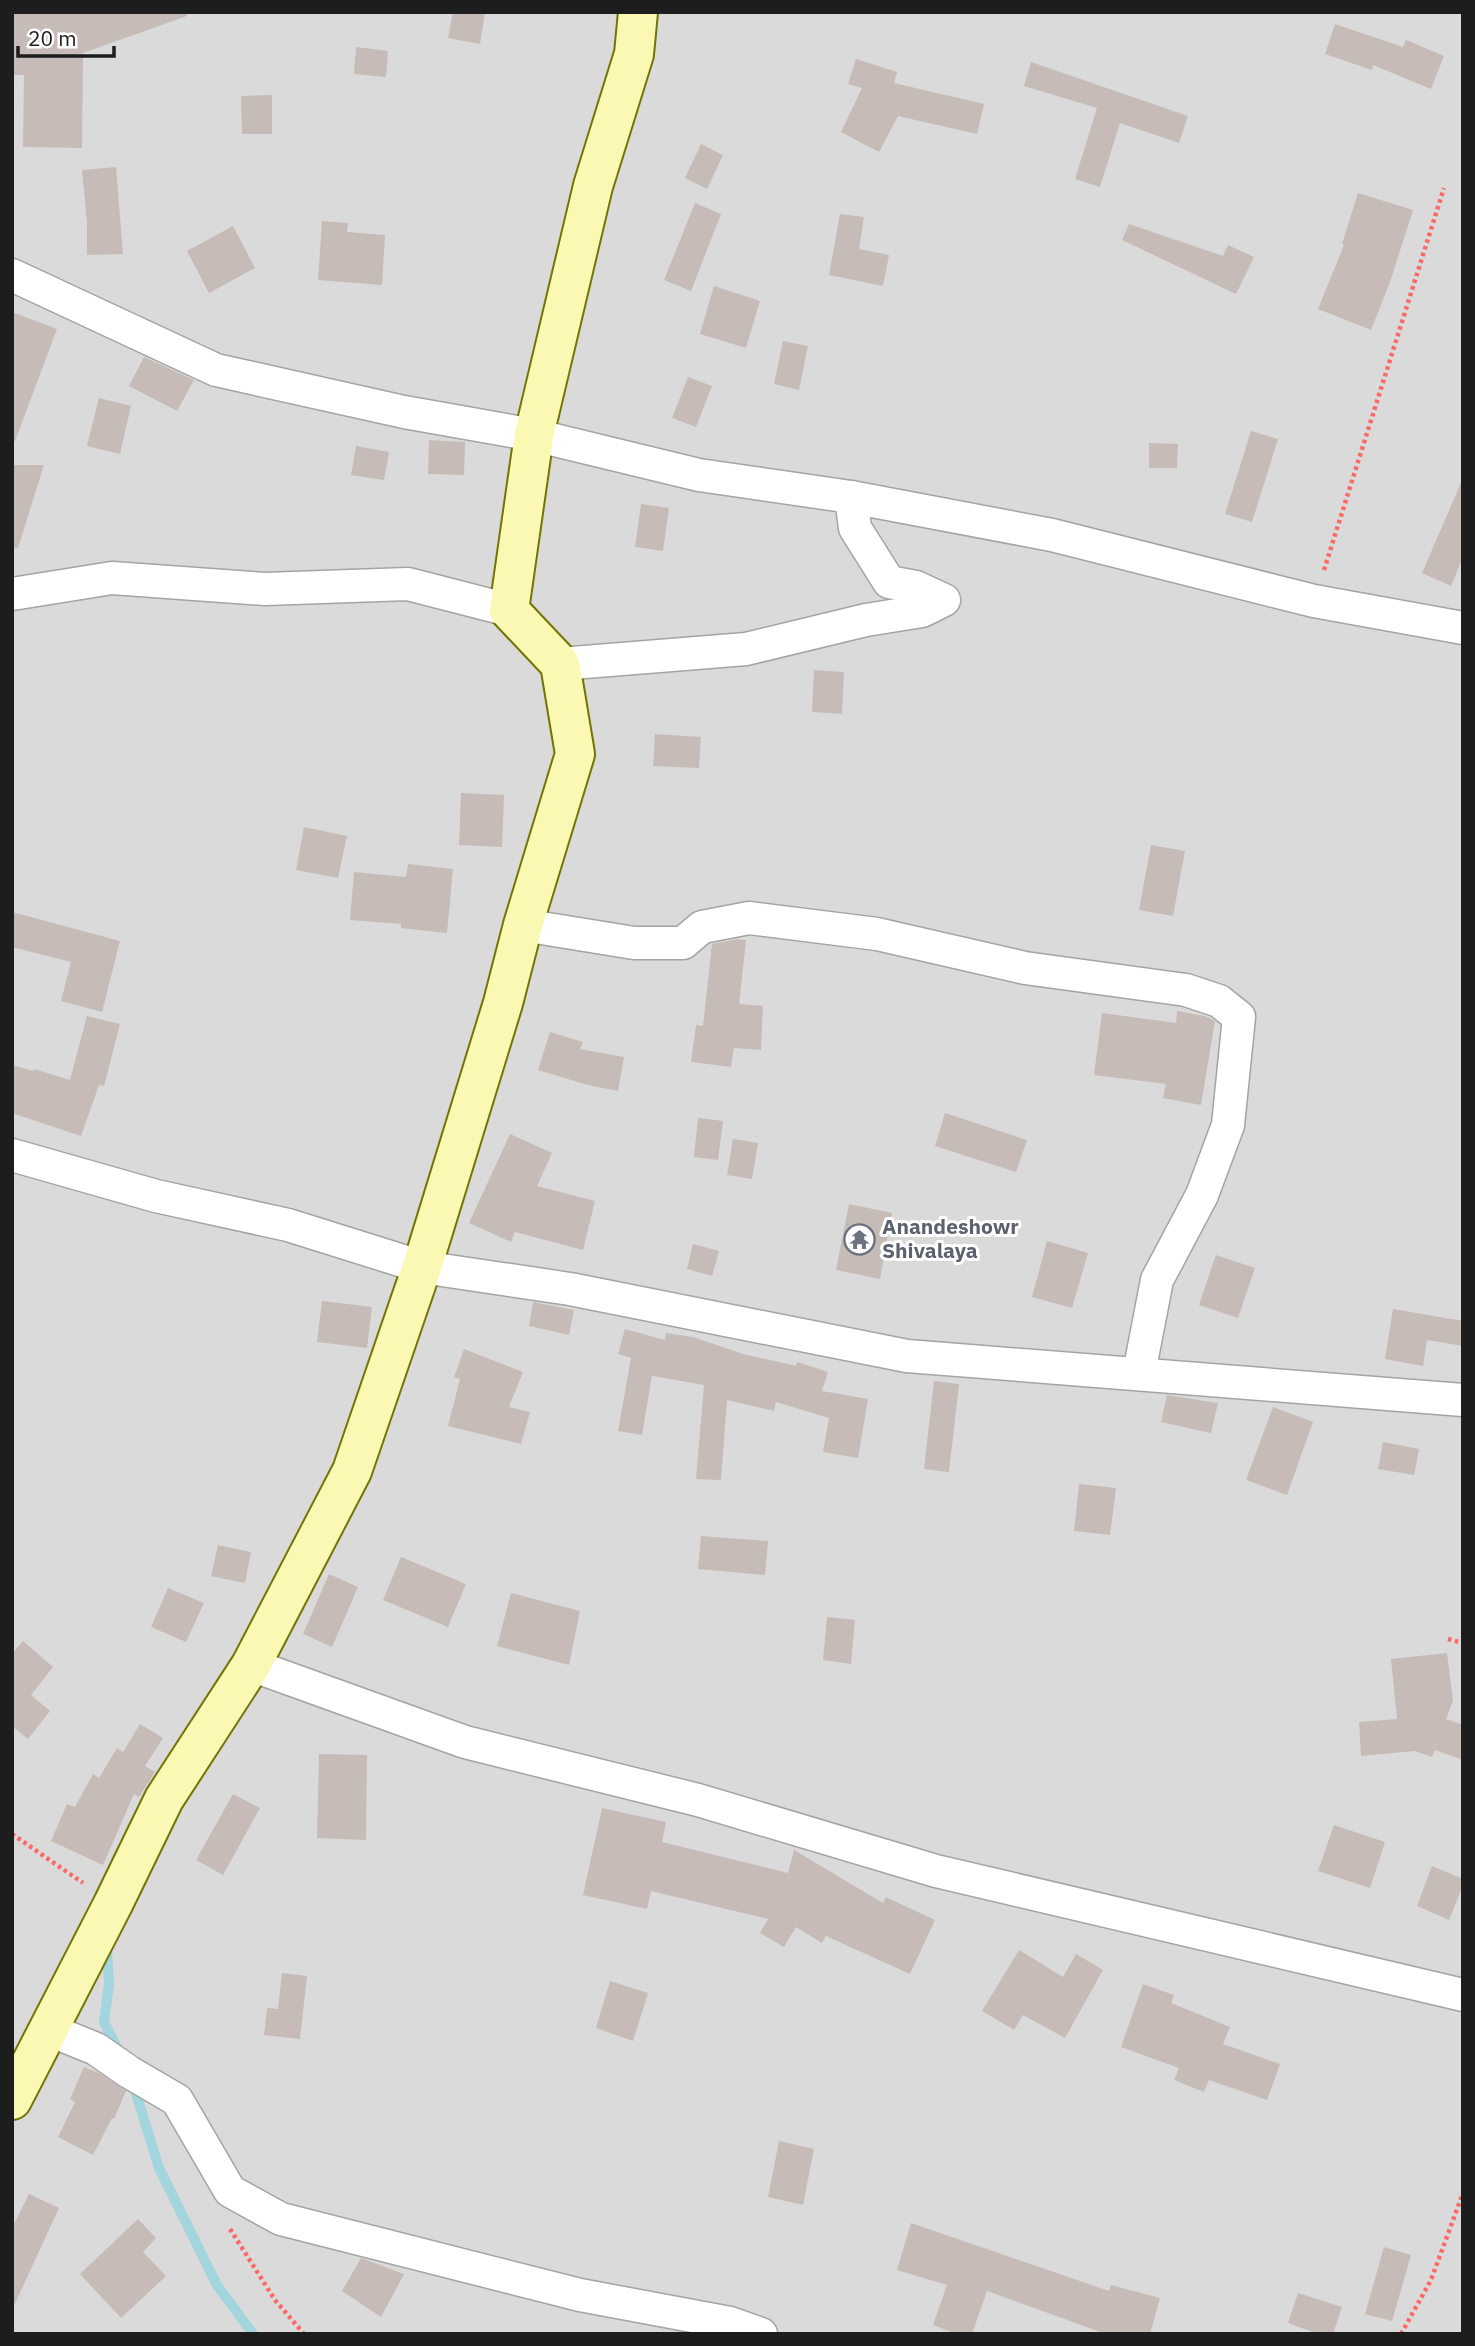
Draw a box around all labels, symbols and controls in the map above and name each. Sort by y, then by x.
scale bar [18,14,114,58]
text: 20 m [28,24,77,52]
place label: Anandeshowr Shivalaya [882,1212,1019,1264]
temple icon: Anandeshowr Shivalaya [842,1222,876,1256]

